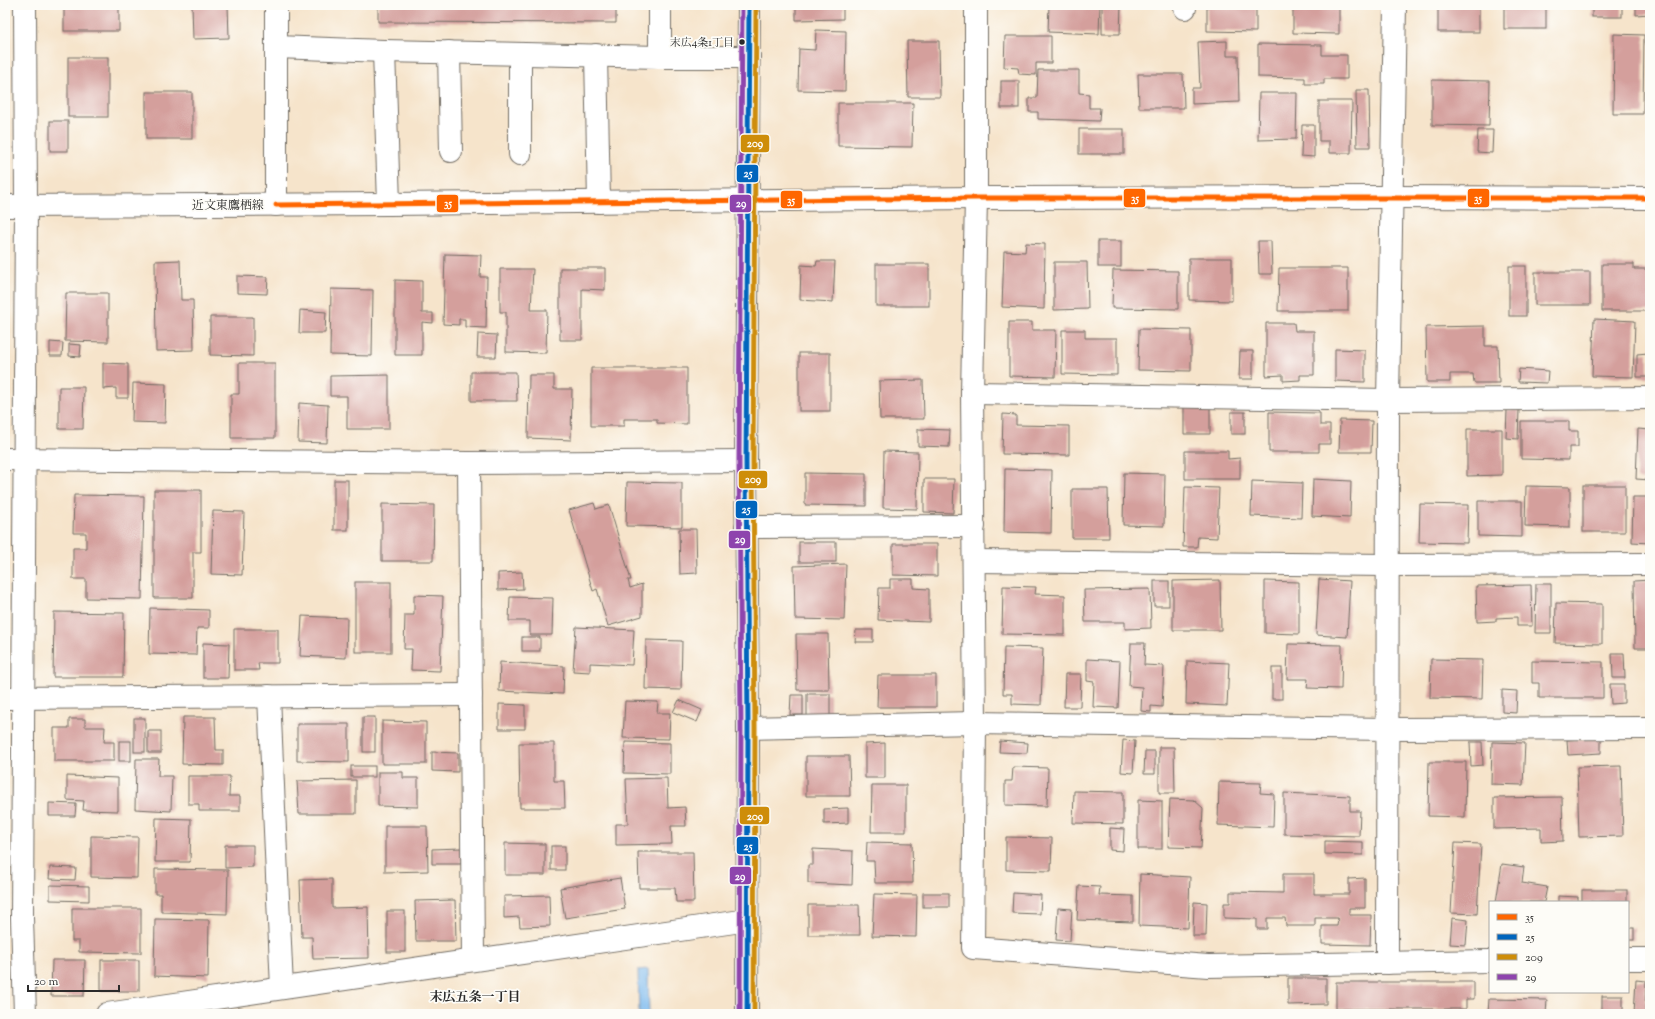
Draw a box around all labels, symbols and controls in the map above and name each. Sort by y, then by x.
place label: 末広4条1丁目 [670,35,734,51]
marker: 末広4条1丁目 [737,37,747,47]
line badge: 209 [740,134,770,153]
text: 209 [747,136,764,152]
line badge: 25 [736,164,759,183]
text: 25 [744,166,753,182]
line badge: 35 [1123,188,1146,208]
line badge: 35 [1467,188,1490,208]
line badge: 35 [780,190,803,209]
text: 35 [1131,191,1139,207]
text: 35 [1474,191,1482,207]
text: 35 [787,193,795,209]
line badge: 35 [436,194,459,213]
line badge: 29 [729,194,752,213]
text: 35 [444,196,452,212]
text: 29 [736,196,747,212]
street label: 近文東鷹栖線 [192,197,264,215]
line badge: 209 [738,470,768,489]
text: 209 [745,472,762,488]
line badge: 25 [735,500,758,519]
text: 25 [742,502,751,518]
line badge: 29 [728,530,751,549]
text: 29 [735,532,746,548]
line badge: 209 [739,806,770,825]
text: 209 [747,809,764,825]
line badge: 25 [736,836,759,855]
text: 25 [744,839,753,855]
line badge: 29 [729,866,752,885]
text: 29 [735,869,746,885]
legend [1489,901,1629,993]
text: 35 [1525,909,1534,927]
text: 25 [1525,929,1535,947]
text: 209 [1525,949,1543,967]
scale bar [28,967,119,993]
text: 29 [1525,969,1537,987]
text: 20 m [34,973,59,991]
district label: 末広五条一丁目 [429,989,521,1007]

